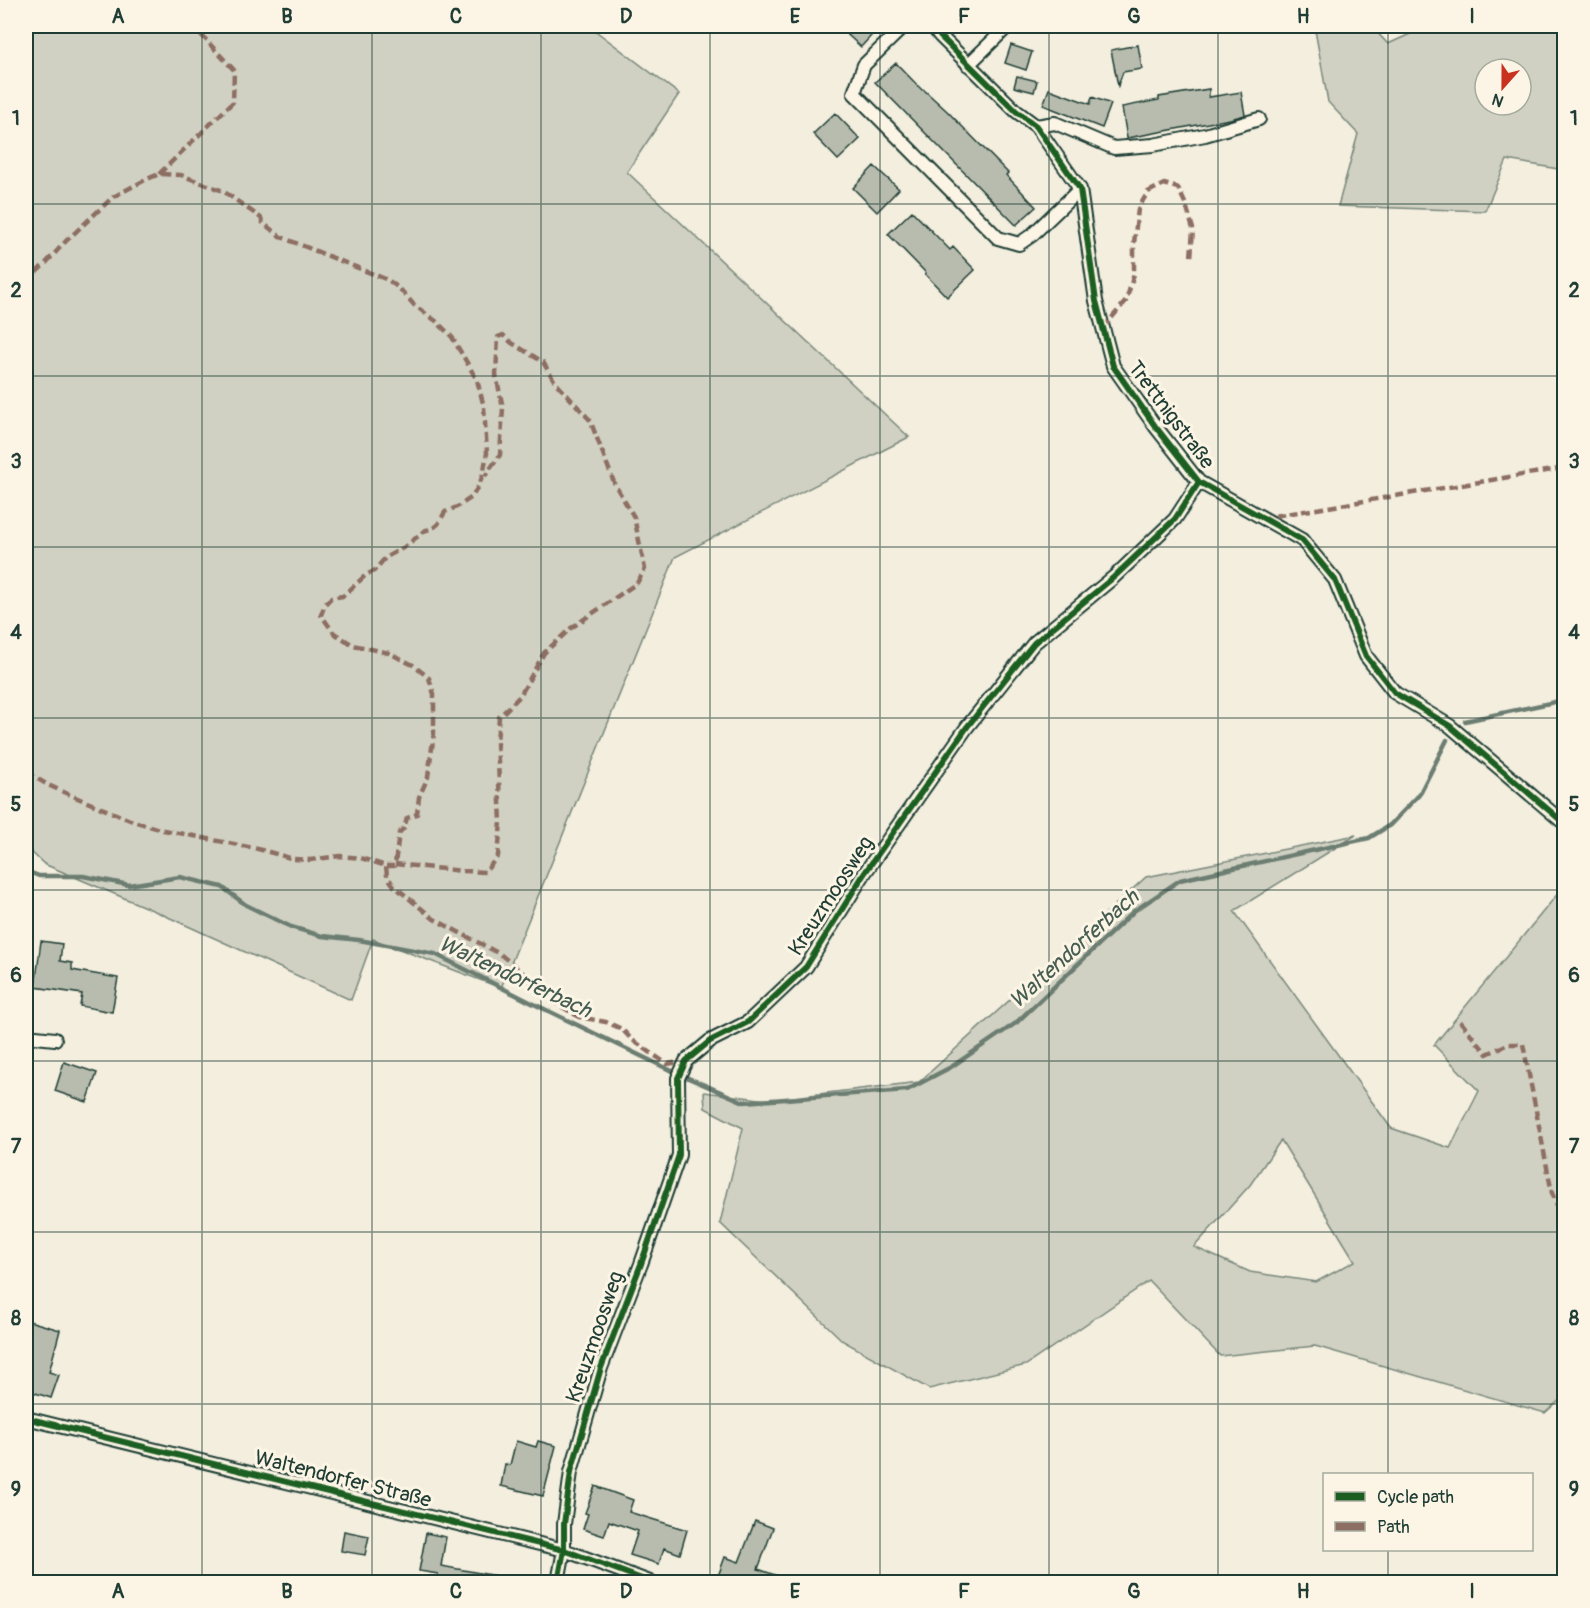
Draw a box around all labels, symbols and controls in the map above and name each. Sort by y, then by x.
text: A [112,4,125,29]
text: B [281,4,293,29]
text: C [450,4,462,29]
text: D [620,4,633,29]
text: E [790,4,801,29]
text: F [958,4,970,29]
text: G [1127,4,1141,29]
text: H [1297,4,1310,29]
text: I [1469,4,1475,29]
north arrow [1473,57,1533,117]
text: N [1489,89,1507,111]
text: 1 [12,106,20,131]
text: 1 [1570,106,1578,131]
text: 2 [10,278,22,303]
text: 2 [1568,278,1580,303]
street label: Trettnigstraße [1122,356,1221,475]
text: 3 [10,449,22,474]
text: 3 [1568,449,1580,474]
text: 4 [10,620,22,645]
text: 4 [1568,620,1580,645]
text: 5 [11,792,22,817]
text: 5 [1569,792,1580,817]
street label: Kreuzmoosweg [782,831,880,961]
water label: Waltendorferbach [1003,882,1146,1015]
water label: Waltendorferbach [434,929,597,1025]
text: 6 [10,963,22,988]
text: 6 [1568,963,1580,988]
text: 7 [11,1134,22,1159]
text: 7 [1569,1134,1580,1159]
street label: Kreuzmoosweg [560,1268,630,1406]
text: 8 [11,1306,21,1331]
text: 8 [1569,1306,1579,1331]
street label: Waltendorfer Straße [252,1444,435,1514]
legend [1323,1473,1533,1551]
text: 9 [11,1477,21,1502]
text: 9 [1569,1477,1579,1502]
text: Cycle path [1377,1486,1454,1509]
text: Path [1377,1516,1410,1539]
text: A [112,1579,125,1604]
text: B [281,1579,293,1604]
text: C [450,1579,462,1604]
text: D [620,1579,633,1604]
text: E [790,1579,801,1604]
text: F [958,1579,970,1604]
text: G [1127,1579,1141,1604]
text: H [1297,1579,1310,1604]
text: I [1469,1579,1475,1604]

